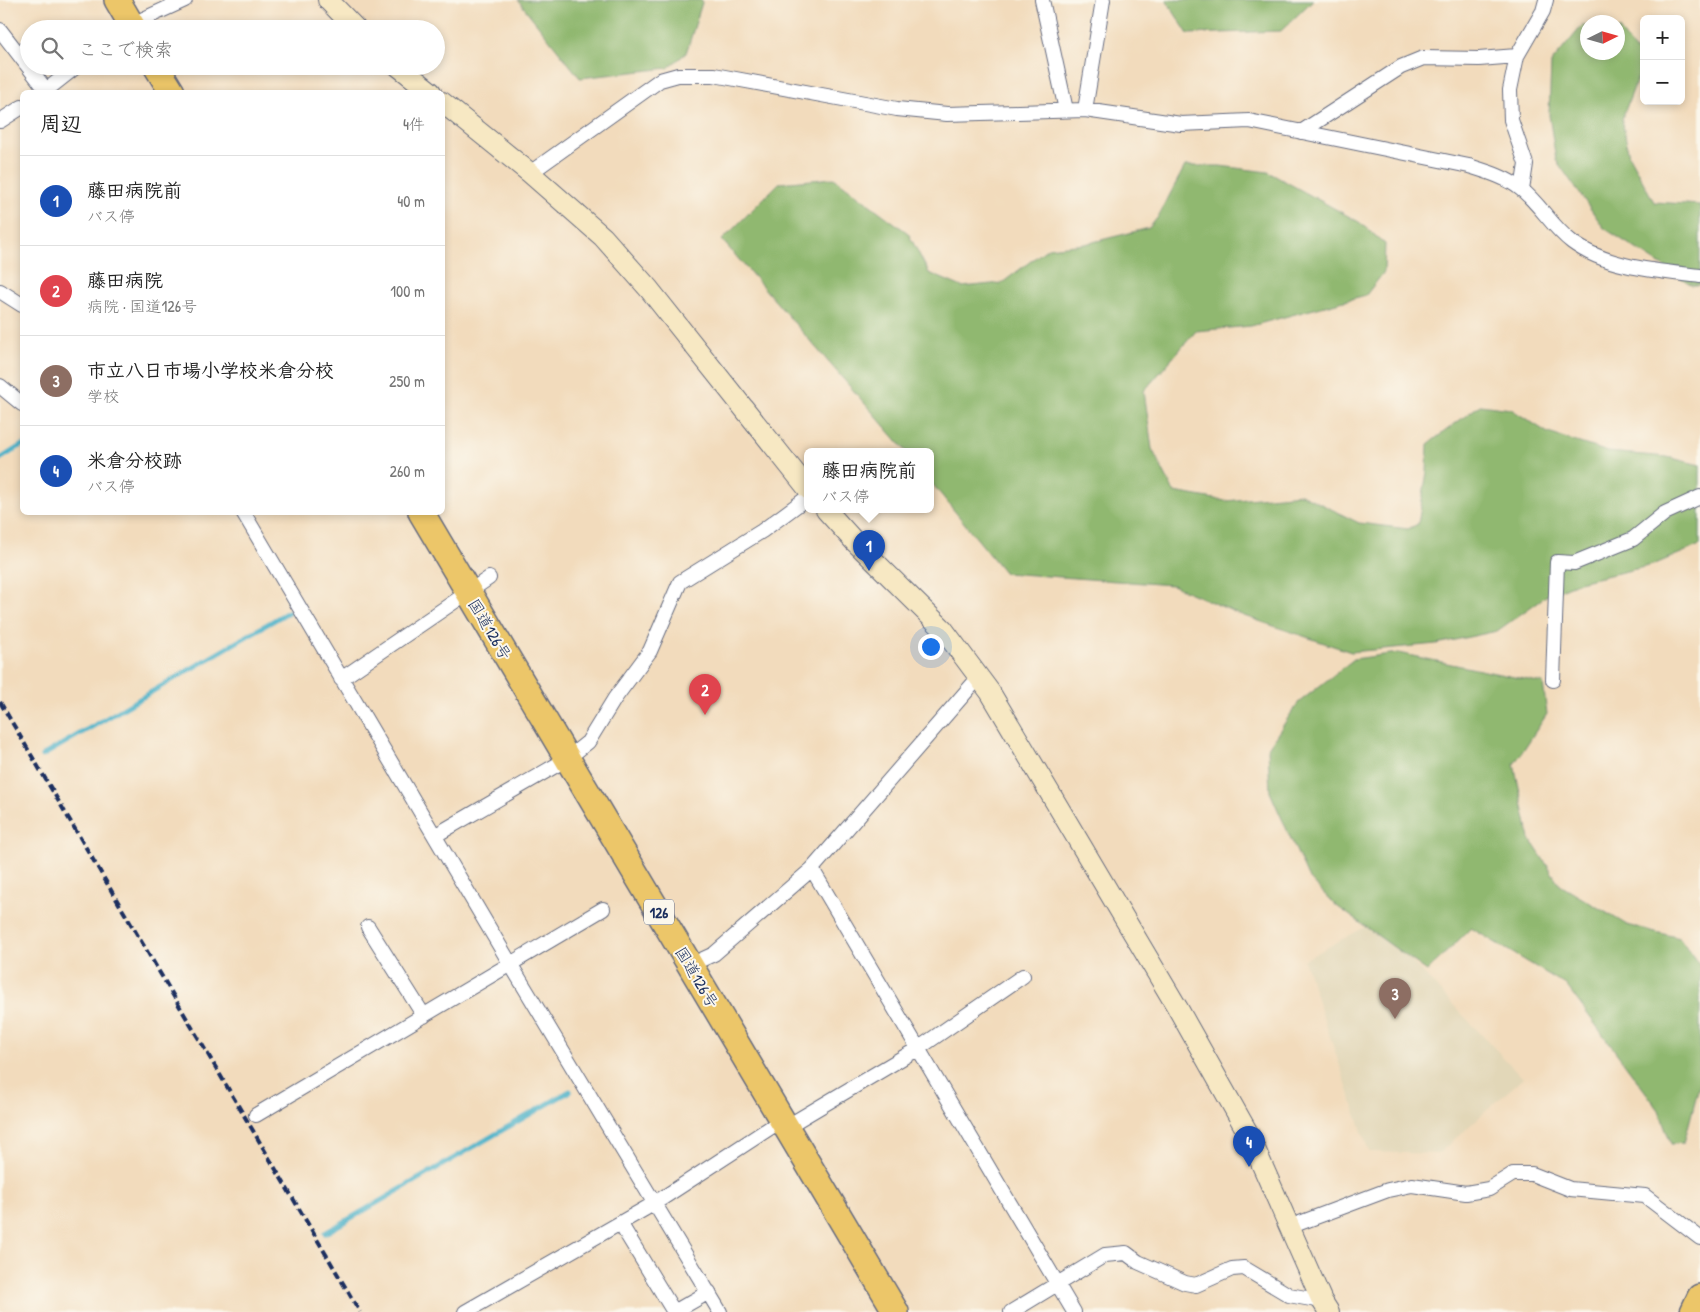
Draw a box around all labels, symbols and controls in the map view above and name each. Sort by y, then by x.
north arrow [1580,15,1625,60]
map controls [1640,15,1685,105]
button: + [1640,15,1685,60]
search box [20,20,445,75]
icon: search [38,34,66,62]
text: ここで検索 [78,36,173,62]
button: − [1640,60,1685,105]
text: 周辺 [40,109,82,138]
text: 4件 [403,113,425,135]
text: 藤田病院前 [87,177,182,203]
text: 1 [53,190,59,212]
text: 40 m [397,190,425,212]
text: バス停 [87,205,135,227]
text: 藤田病院 [87,267,163,293]
text: 2 [52,280,60,302]
text: 100 m [390,280,425,302]
text: 病院 · 国道126号 [87,295,197,317]
text: 市立八日市場小学校米倉分校 [87,357,334,383]
text: 3 [52,370,60,392]
text: 250 m [389,370,425,392]
text: 学校 [87,385,119,407]
text: 米倉分校跡 [87,447,182,473]
popup [804,448,934,513]
text: 藤田病院前 [821,457,917,483]
text: 4 [53,460,59,482]
text: 260 m [389,460,425,482]
text: バス停 [87,475,135,497]
text: バス停 [821,485,870,507]
pin: 1 [853,530,885,571]
street label: 国道126号 [463,594,517,664]
your location [918,634,944,660]
pin: 2 [689,674,721,715]
road number: 126 [644,900,674,924]
street label: 国道126号 [670,942,724,1012]
pin: 3 [1379,978,1411,1019]
pin: 4 [1233,1126,1265,1167]

